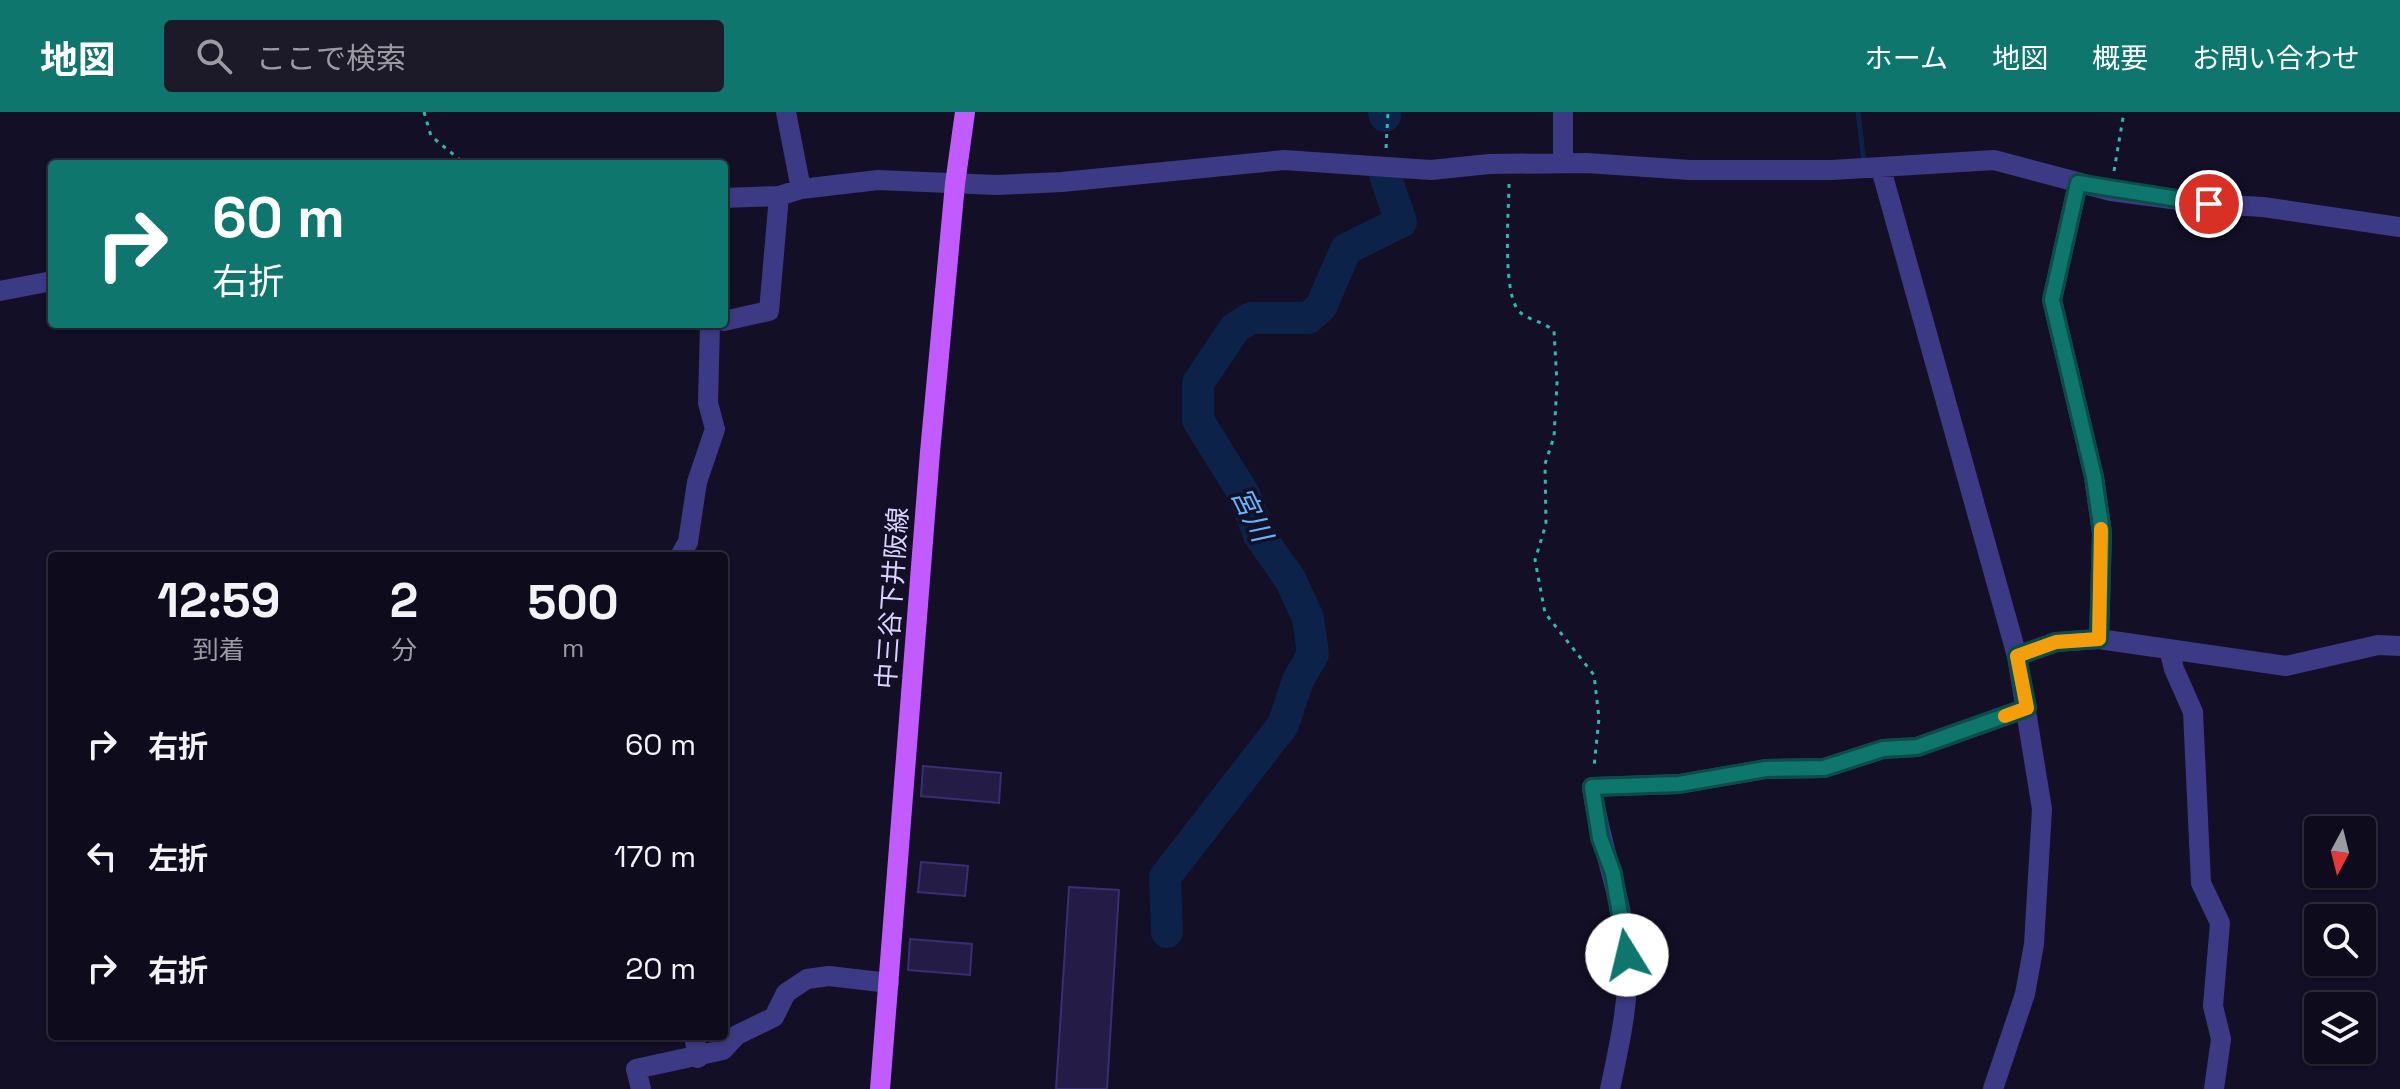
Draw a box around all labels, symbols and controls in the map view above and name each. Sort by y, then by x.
search box [164,20,724,92]
icon: search [192,34,236,78]
text: 地図 [40,36,116,84]
text: ここで検索 [256,39,406,78]
text: ホーム [1865,40,1948,76]
text: 地図 [1992,40,2048,76]
text: 概要 [2092,40,2148,76]
text: お問い合わせ [2192,40,2360,76]
pin [2175,170,2243,238]
text: 60 m [212,182,345,253]
icon: arrive [2187,182,2231,226]
icon: right [80,192,184,296]
text: 右折 [212,259,284,305]
water label: 宮川 [1224,481,1282,550]
street label: 中三谷下井阪線 [869,506,915,690]
text: 12:59 [157,570,280,631]
text: 2 [390,570,418,631]
text: 500 [528,572,619,633]
text: m [562,631,584,665]
text: 到着 [193,633,245,667]
text: 分 [391,633,417,667]
icon: right [80,722,124,766]
text: 60 m [625,725,696,764]
text: 右折 [148,727,208,766]
north arrow [2304,816,2376,888]
map controls [2304,816,2376,1064]
icon: left [80,834,124,878]
text: 170 m [614,837,696,876]
text: 左折 [148,839,208,878]
button: search [2304,904,2376,976]
position arrow [1585,913,1669,997]
icon: right [80,946,124,990]
text: 20 m [625,949,696,988]
text: 右折 [148,951,208,990]
button: layers [2304,992,2376,1064]

